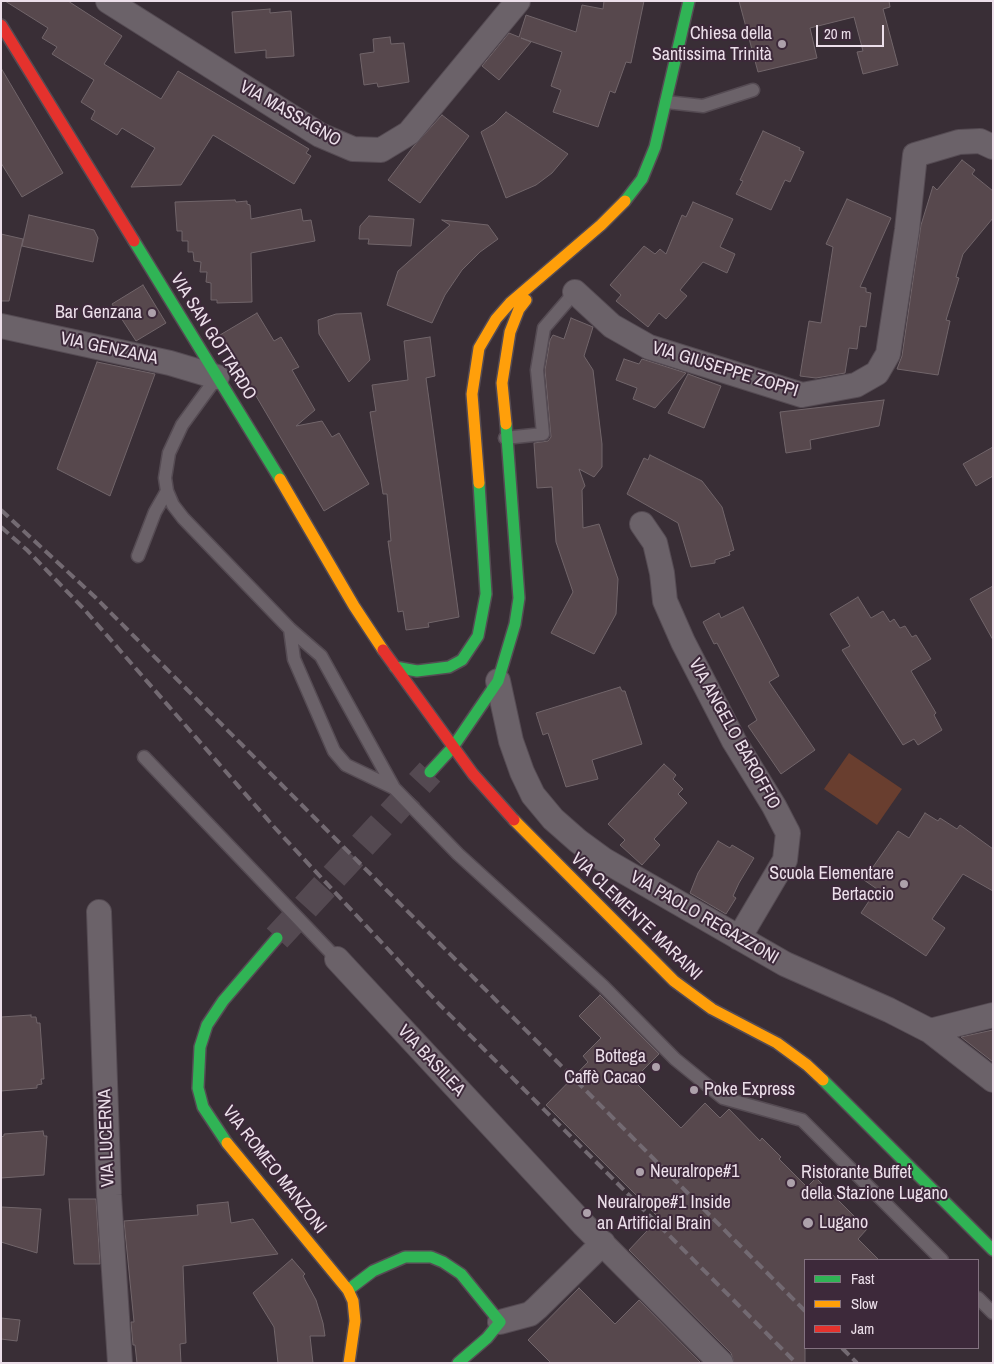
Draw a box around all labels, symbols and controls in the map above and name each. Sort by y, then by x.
scale bar [819,15,886,47]
place label: Chiesa della Santissima Trinità [652,23,772,66]
text: 20 m [824,23,851,44]
marker: Chiesa della Santissima Trinità [776,38,788,50]
street label: VIA MASSAGNO [236,76,344,152]
street label: VIA SAN GOTTARDO [165,270,261,404]
place label: Bar Genzana [55,302,142,324]
marker: Bar Genzana [146,307,158,319]
street label: VIA GENZANA [58,328,160,370]
street label: VIA GIUSEPPE ZOPPI [649,337,801,403]
street label: VIA ANGELO BAROFFIO [684,655,784,813]
street label: VIA CLEMENTE MARAINI [566,849,706,985]
place label: Scuola Elementare Bertaccio [769,863,894,906]
street label: VIA PAOLO REGAZZONI [626,867,782,969]
marker: Scuola Elementare Bertaccio [898,878,910,890]
street label: VIA BASILEA [393,1021,469,1101]
place label: Bottega Caffè Cacao [564,1046,646,1088]
marker: Bottega Caffè Cacao [650,1061,662,1073]
place label: Poke Express [704,1079,795,1101]
marker: Poke Express [688,1084,700,1096]
street label: VIA LUCERNA [94,1088,120,1188]
street label: VIA ROMEO MANZONI [218,1102,330,1238]
place label: Neuralrope#1 [650,1161,739,1183]
place label: Ristorante Buffet della Stazione Lugano [801,1162,948,1204]
marker: Neuralrope#1 [634,1166,646,1178]
marker: Ristorante Buffet della Stazione Lugano [785,1177,797,1189]
place label: Neuralrope#1 Inside an Artificial Brain [597,1192,731,1234]
marker: Neuralrope#1 Inside an Artificial Brain [581,1207,593,1219]
place label: Lugano [819,1212,868,1234]
marker: Lugano [801,1216,815,1230]
legend [804,1259,979,1349]
text: Fast [851,1268,874,1289]
text: Slow [851,1293,878,1314]
text: Jam [851,1318,874,1339]

